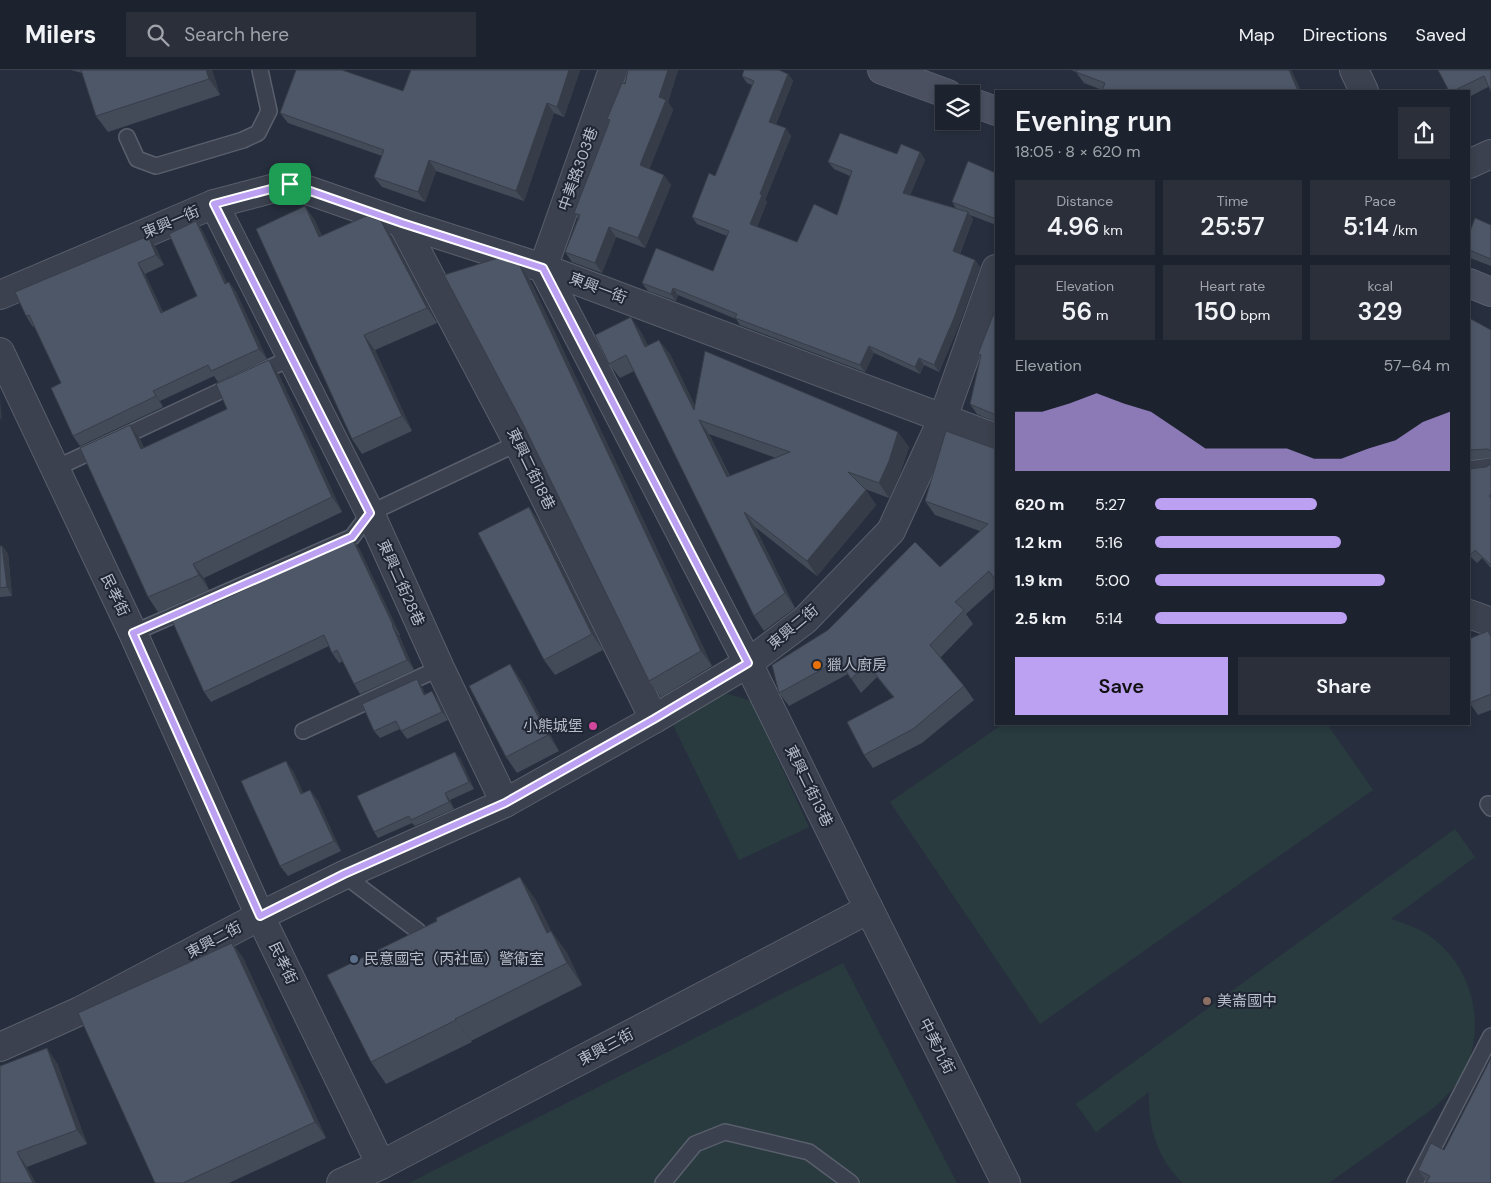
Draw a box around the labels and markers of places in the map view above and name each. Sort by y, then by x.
pin [269,163,311,205]
place label: 獵人廚房 [827,655,887,675]
marker: 獵人廚房 [811,659,823,671]
place label: 小熊城堡 [523,716,583,736]
marker: 小熊城堡 [587,720,599,732]
place label: 民意國宅（丙社區）警衛室 [364,949,544,969]
marker: 民意國宅（丙社區）警衛室 [348,953,360,965]
place label: 美崙國中 [1217,991,1277,1011]
marker: 美崙國中 [1201,995,1213,1007]

